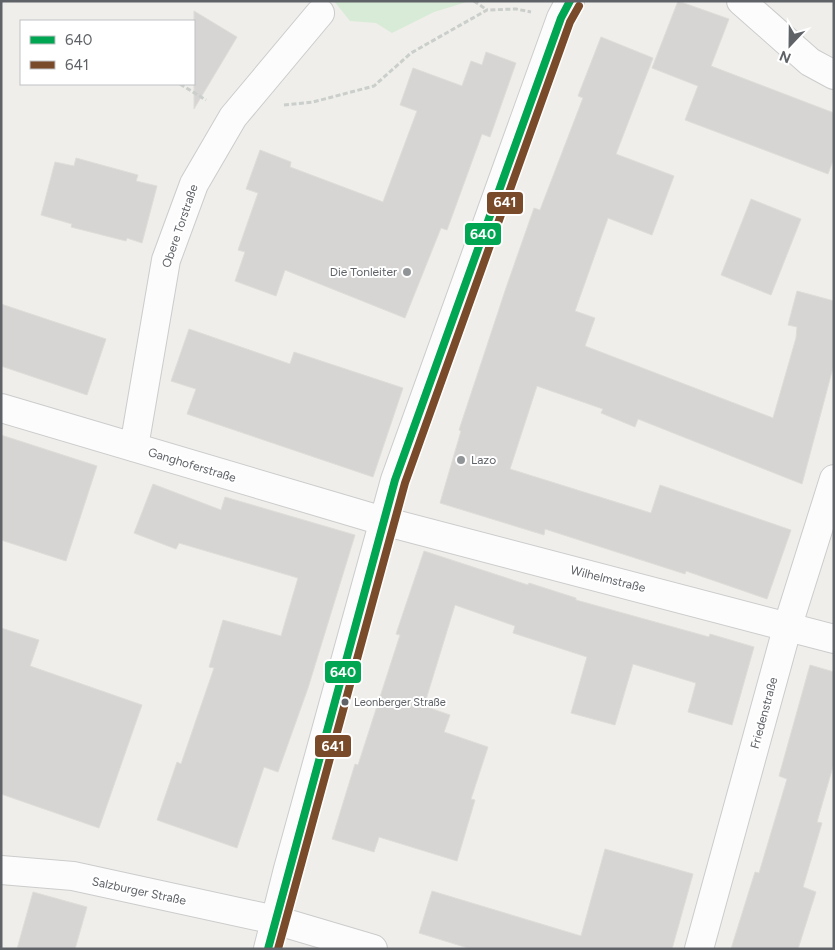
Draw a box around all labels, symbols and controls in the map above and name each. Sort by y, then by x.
legend [20,20,195,85]
north arrow [765,20,815,70]
text: 640 [65,31,92,49]
text: N [777,47,794,66]
text: 641 [65,56,89,74]
street label: Obere Torstraße [159,182,201,269]
line badge: 641 [486,191,524,215]
text: 641 [494,194,516,211]
line badge: 640 [464,222,502,246]
text: 640 [470,226,496,243]
place label: Die Tonleiter [330,265,397,279]
marker: Die Tonleiter [401,266,413,278]
street label: Ganghoferstraße [146,445,238,485]
place label: Lazo [471,453,496,467]
marker: Lazo [455,454,467,466]
street label: Wilhelmstraße [569,563,647,595]
line badge: 640 [324,660,362,684]
text: 640 [330,664,356,681]
street label: Friedenstraße [748,675,780,750]
place label: Leonberger Straße [354,696,446,709]
marker: Leonberger Straße [340,697,350,707]
line badge: 641 [314,734,352,758]
text: 641 [322,738,344,755]
street label: Salzburger Straße [91,874,188,908]

